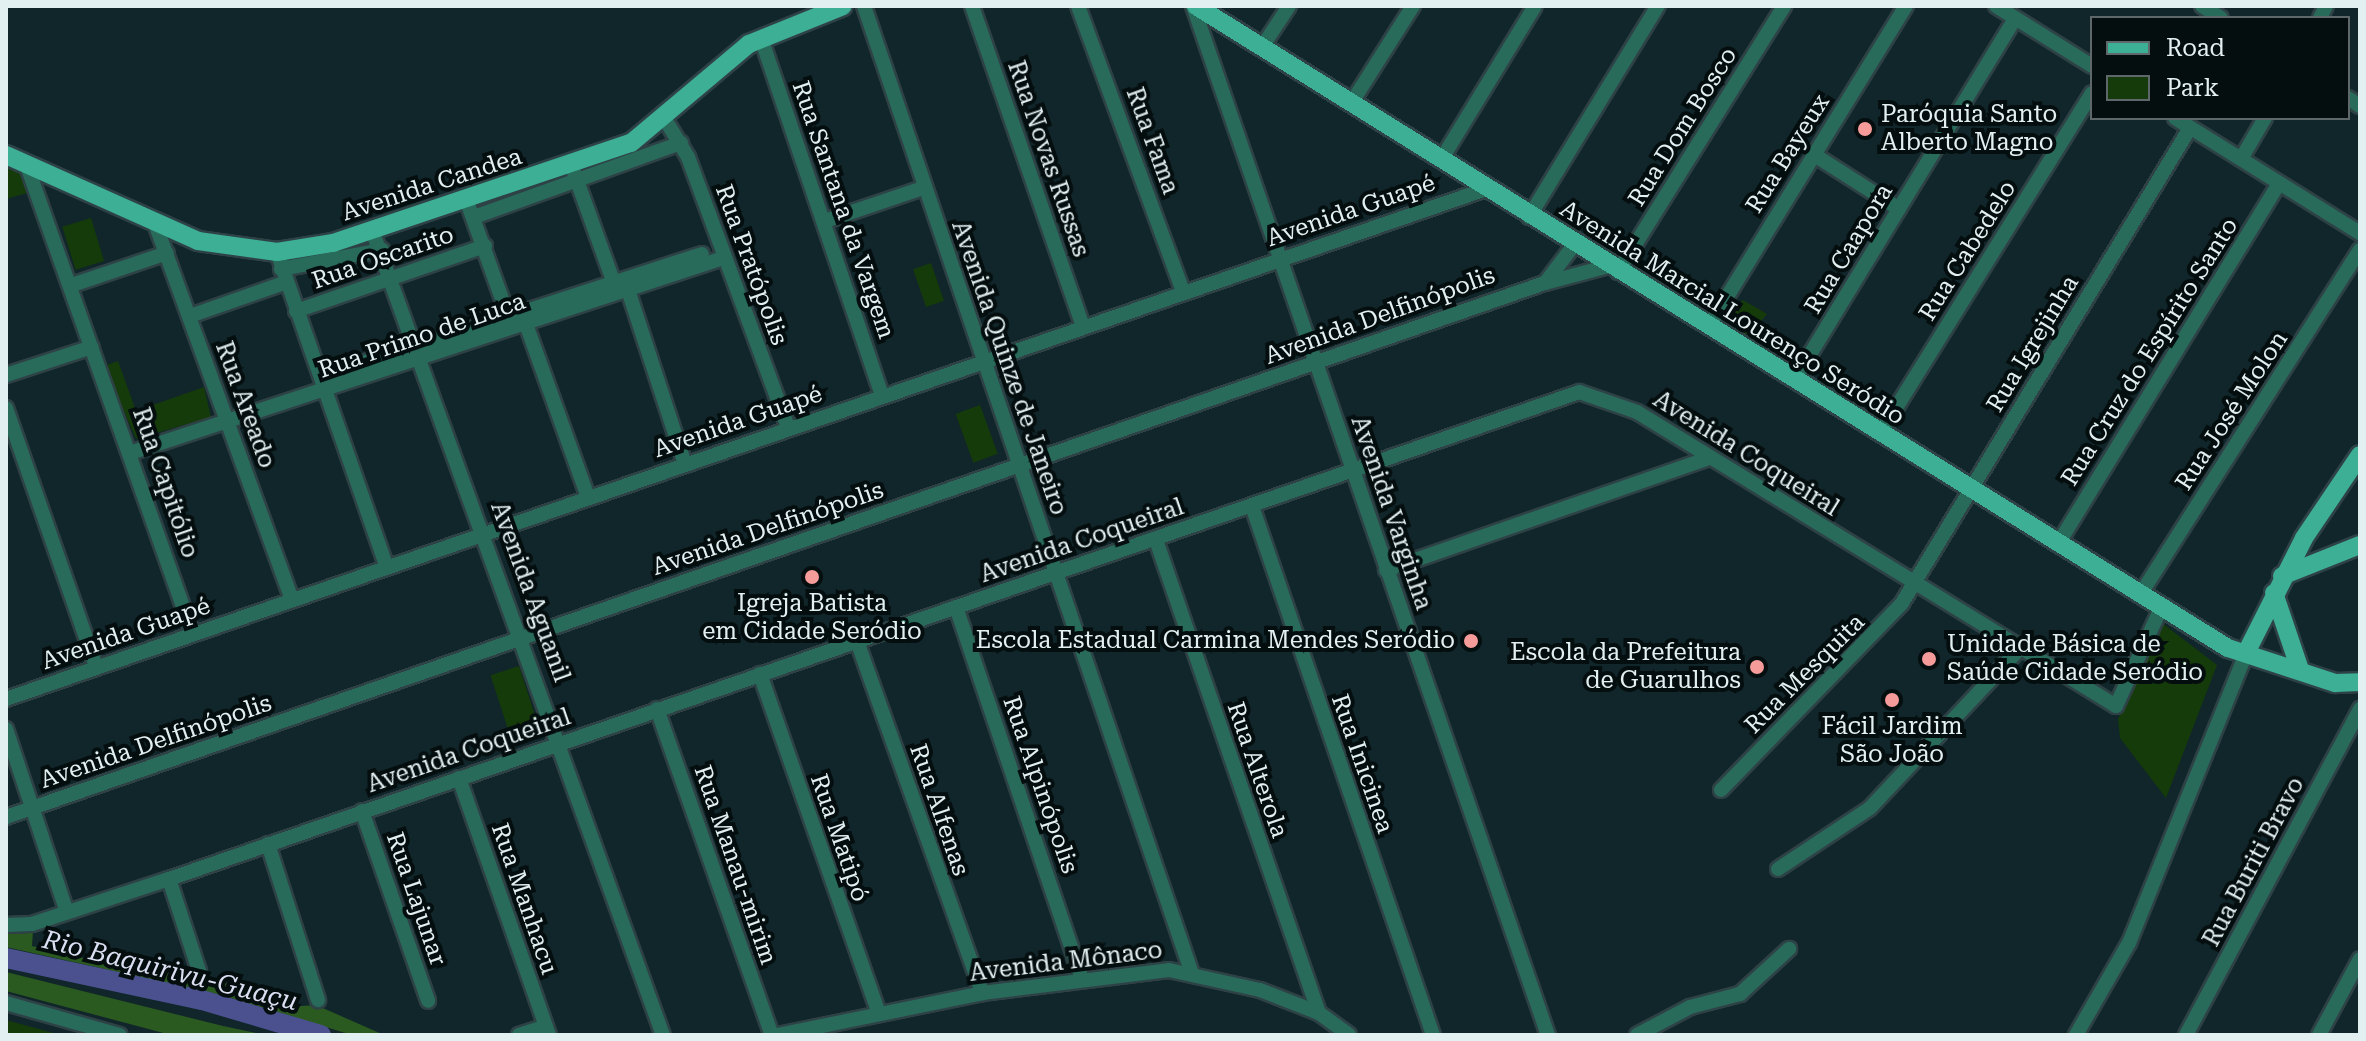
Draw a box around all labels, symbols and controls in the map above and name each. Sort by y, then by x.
legend [2090,16,2350,120]
text: Road [2166,34,2225,62]
street label: Rua Dom Bosco [1623,42,1743,212]
street label: Rua Novas Russas [1001,57,1095,261]
text: Park [2166,74,2219,102]
street label: Rua Santana da Vargem [785,77,901,343]
street label: Rua Fama [1119,84,1185,198]
street label: Rua Bayeux [1740,89,1836,219]
place label: Paróquia Santo Alberto Magno [1881,101,2057,157]
marker: Paróquia Santo Alberto Magno [1856,120,1874,138]
street label: Avenida Candea [338,142,526,228]
street label: Avenida Guapé [1263,169,1439,253]
street label: Rua Cabedelo [1913,176,2023,326]
street label: Rua Caapora [1799,179,1899,319]
street label: Rua Pratópolis [709,181,793,349]
street label: Avenida Marcial Lourenço Seródio [1554,195,1910,431]
street label: Rua Cruz do Espírito Santo [2056,213,2244,491]
street label: Avenida Quinze de Janeiro [945,217,1073,519]
street label: Rua Oscarito [308,220,458,296]
street label: Avenida Delfinópolis [1261,261,1499,371]
street label: Rua Igrejinha [1981,271,2085,417]
street label: Rua Primo de Luca [315,287,529,385]
street label: Rua José Molon [2170,326,2294,496]
street label: Rua Areado [209,338,281,472]
street label: Avenida Guapé [650,380,826,464]
street label: Avenida Coqueiral [1648,385,1844,523]
street label: Rua Capitólio [126,404,204,562]
street label: Avenida Varginha [1344,412,1438,614]
street label: Avenida Delfinópolis [649,476,887,582]
street label: Avenida Coqueiral [976,493,1188,589]
street label: Avenida Aguanil [484,498,576,686]
marker: Igreja Batista em Cidade Seródio [803,568,821,586]
place label: Igreja Batista em Cidade Seródio [702,590,922,646]
street label: Avenida Guapé [38,592,214,676]
street label: Rua Mesquita [1739,608,1871,740]
place label: Escola Estadual Carmina Mendes Seródio [976,627,1455,655]
place label: Unidade Básica de Saúde Cidade Seródio [1947,631,2203,687]
marker: Escola Estadual Carmina Mendes Seródio [1462,632,1480,650]
place label: Escola da Prefeitura de Guarulhos [1510,639,1741,695]
marker: Unidade Básica de Saúde Cidade Seródio [1918,648,1940,670]
marker: Escola da Prefeitura de Guarulhos [1748,658,1766,676]
street label: Avenida Delfinópolis [37,689,275,795]
street label: Rua Inicinea [1325,691,1399,837]
marker: Fácil Jardim São João [1883,691,1901,709]
street label: Rua Alpinópolis [996,693,1084,877]
street label: Rua Alterola [1220,698,1294,842]
street label: Avenida Coqueiral [363,703,575,799]
place label: Fácil Jardim São João [1821,713,1963,769]
street label: Rua Alfenas [903,740,975,880]
street label: Rua Manau-mirim [687,762,783,968]
street label: Rua Matipó [804,771,874,905]
street label: Rua Buriti Bravo [2197,772,2311,952]
street label: Rua Manhacu [485,820,563,978]
street label: Rua Lajunar [380,829,452,969]
water label: Rio Baquirivu-Guaçu [39,924,301,1018]
street label: Avenida Mônaco [968,936,1164,988]

